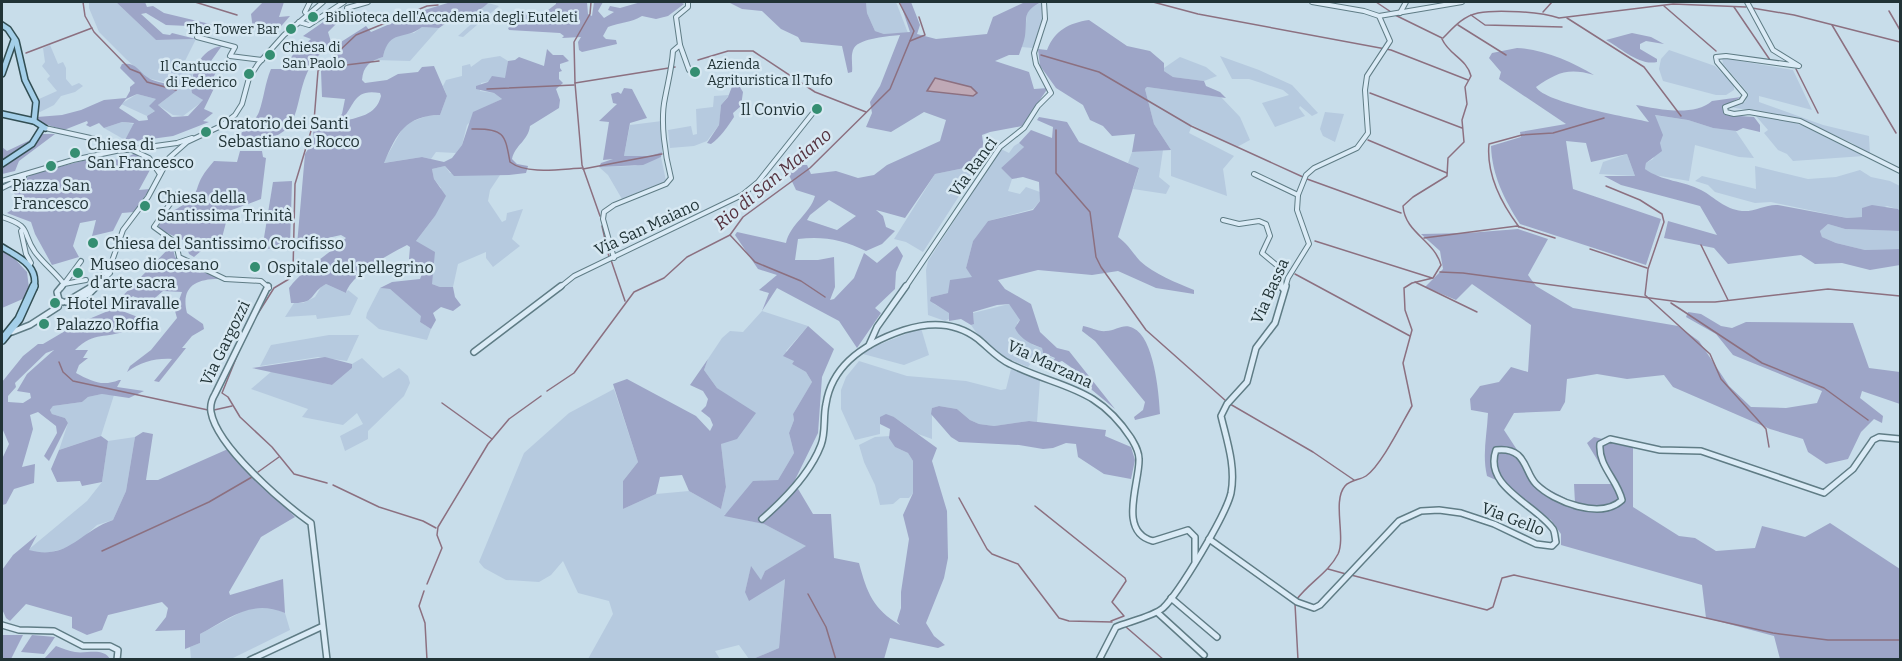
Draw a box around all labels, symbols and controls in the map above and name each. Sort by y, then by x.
place label: Biblioteca dell'Accademia degli Euteleti [325,9,578,26]
marker: Biblioteca dell'Accademia degli Euteleti [306,10,320,24]
place label: The Tower Bar [186,21,279,38]
marker: The Tower Bar [284,22,298,36]
place label: Chiesa di San Paolo [282,39,345,72]
marker: Chiesa di San Paolo [263,48,277,62]
place label: Azienda Agrituristica Il Tufo [707,56,833,89]
place label: Il Cantuccio di Federico [160,58,237,91]
marker: Azienda Agrituristica Il Tufo [688,65,702,79]
marker: Il Cantuccio di Federico [242,67,256,81]
place label: Il Convio [740,100,805,119]
marker: Il Convio [810,102,824,116]
place label: Oratorio dei Santi Sebastiano e Rocco [218,114,360,151]
water label: Rio di San Maiano [710,123,836,235]
marker: Oratorio dei Santi Sebastiano e Rocco [199,125,213,139]
street label: Via Ranci [945,133,1001,200]
place label: Chiesa di San Francesco [87,135,194,172]
marker: Chiesa di San Francesco [68,146,82,160]
marker: Piazza San Francesco [44,159,58,173]
place label: Piazza San Francesco [12,176,90,213]
place label: Chiesa della Santissima Trinità [157,188,293,225]
street label: Via San Maiano [592,194,702,260]
marker: Chiesa della Santissima Trinità [138,199,152,213]
place label: Chiesa del Santissimo Crocifisso [105,234,344,253]
marker: Chiesa del Santissimo Crocifisso [86,236,100,250]
place label: Museo diocesano d'arte sacra [90,255,219,292]
street label: Via Bassa [1247,255,1293,327]
place label: Ospitale del pellegrino [267,258,434,277]
marker: Ospitale del pellegrino [248,260,262,274]
marker: Museo diocesano d'arte sacra [71,266,85,280]
place label: Hotel Miravalle [67,294,180,313]
marker: Hotel Miravalle [48,296,62,310]
street label: Via Gargozzi [196,297,254,389]
place label: Palazzo Roffia [56,315,159,334]
marker: Palazzo Roffia [37,317,51,331]
street label: Via Marzana [1004,336,1096,392]
street label: Via Gello [1479,498,1547,540]

